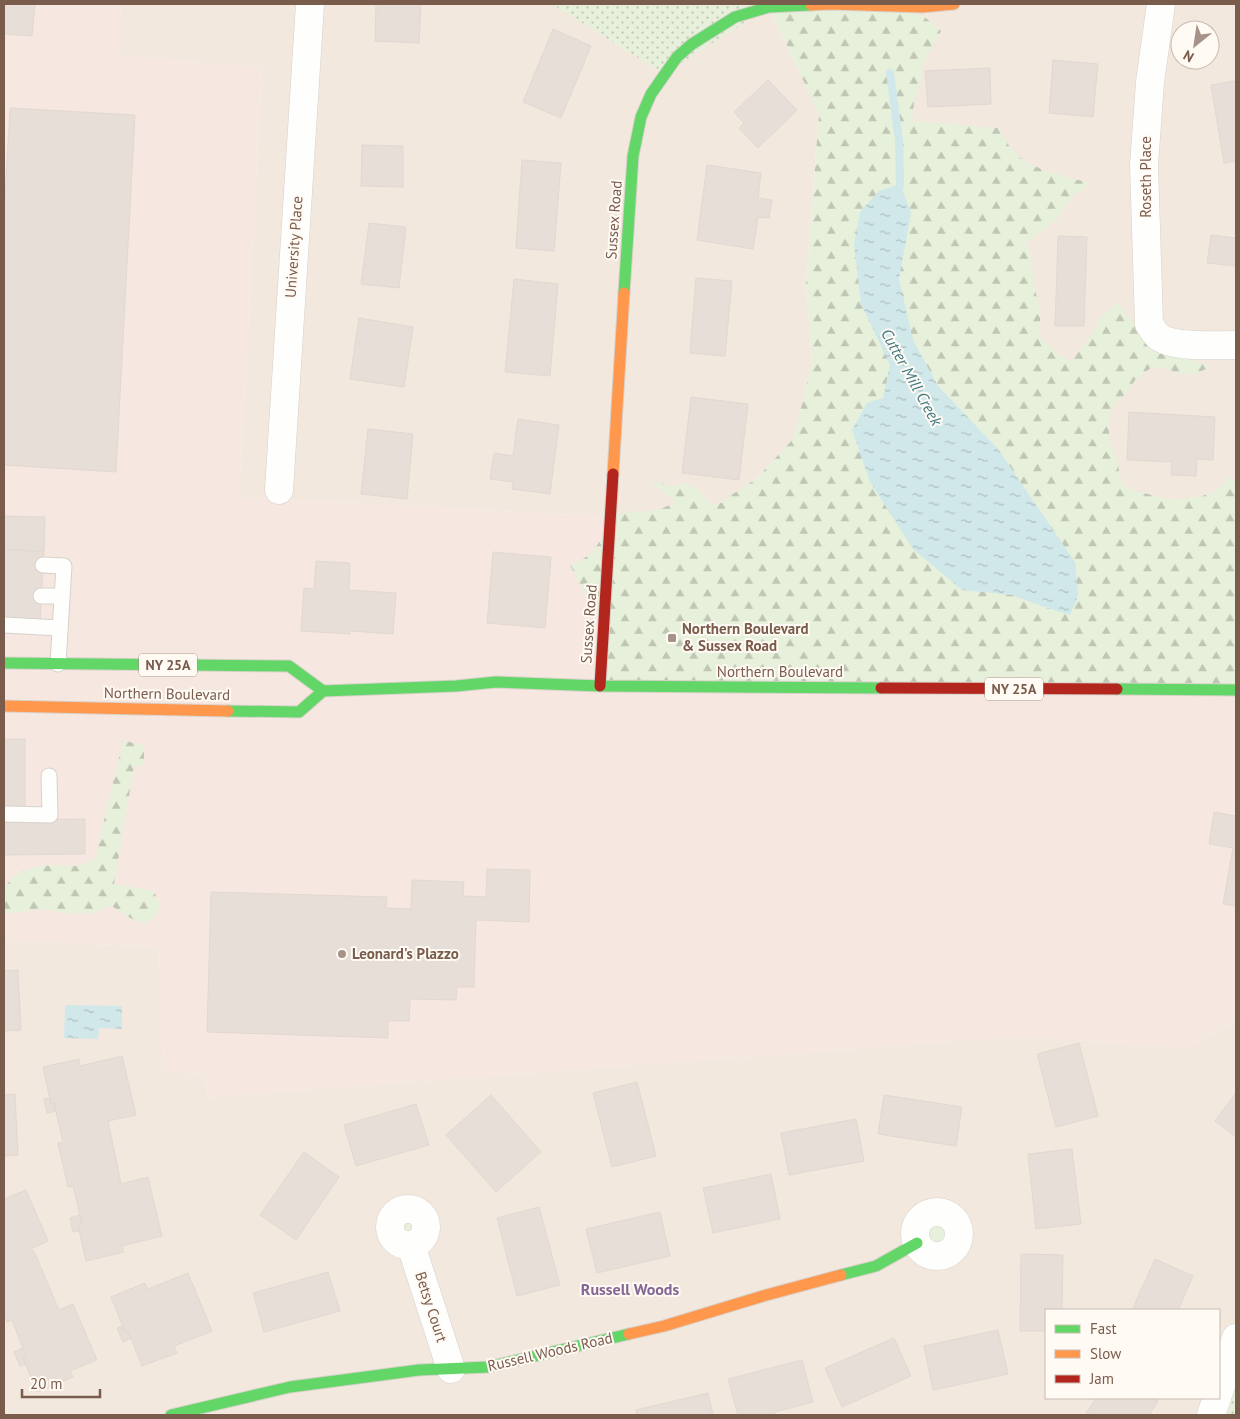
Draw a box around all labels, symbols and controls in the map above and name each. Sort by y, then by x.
north arrow [1170,20,1220,70]
text: N [1180,46,1197,66]
street label: Roseth Place [1136,136,1155,218]
street label: Sussex Road [601,180,626,260]
street label: University Place [280,195,307,298]
water label: Cutter Mill Creek [877,325,947,430]
street label: Sussex Road [576,584,601,664]
place label: Northern Boulevard & Sussex Road [682,619,809,655]
marker: Northern Boulevard & Sussex Road [666,632,678,644]
road number: NY 25A [139,654,197,676]
street label: Northern Boulevard [717,662,843,681]
road number: NY 25A [985,678,1043,701]
street label: Northern Boulevard [104,683,230,704]
place label: Leonard's Plazzo [352,944,459,963]
marker: Leonard's Plazzo [336,948,348,960]
street label: Betsy Court [411,1269,452,1345]
district label: Russell Woods [581,1279,679,1299]
legend [1045,1309,1220,1399]
text: Fast [1090,1319,1117,1338]
street label: Russell Woods Road [486,1328,614,1375]
text: Slow [1090,1344,1121,1363]
scale bar [22,1366,100,1398]
text: Jam [1089,1369,1114,1388]
text: 20 m [30,1374,63,1393]

